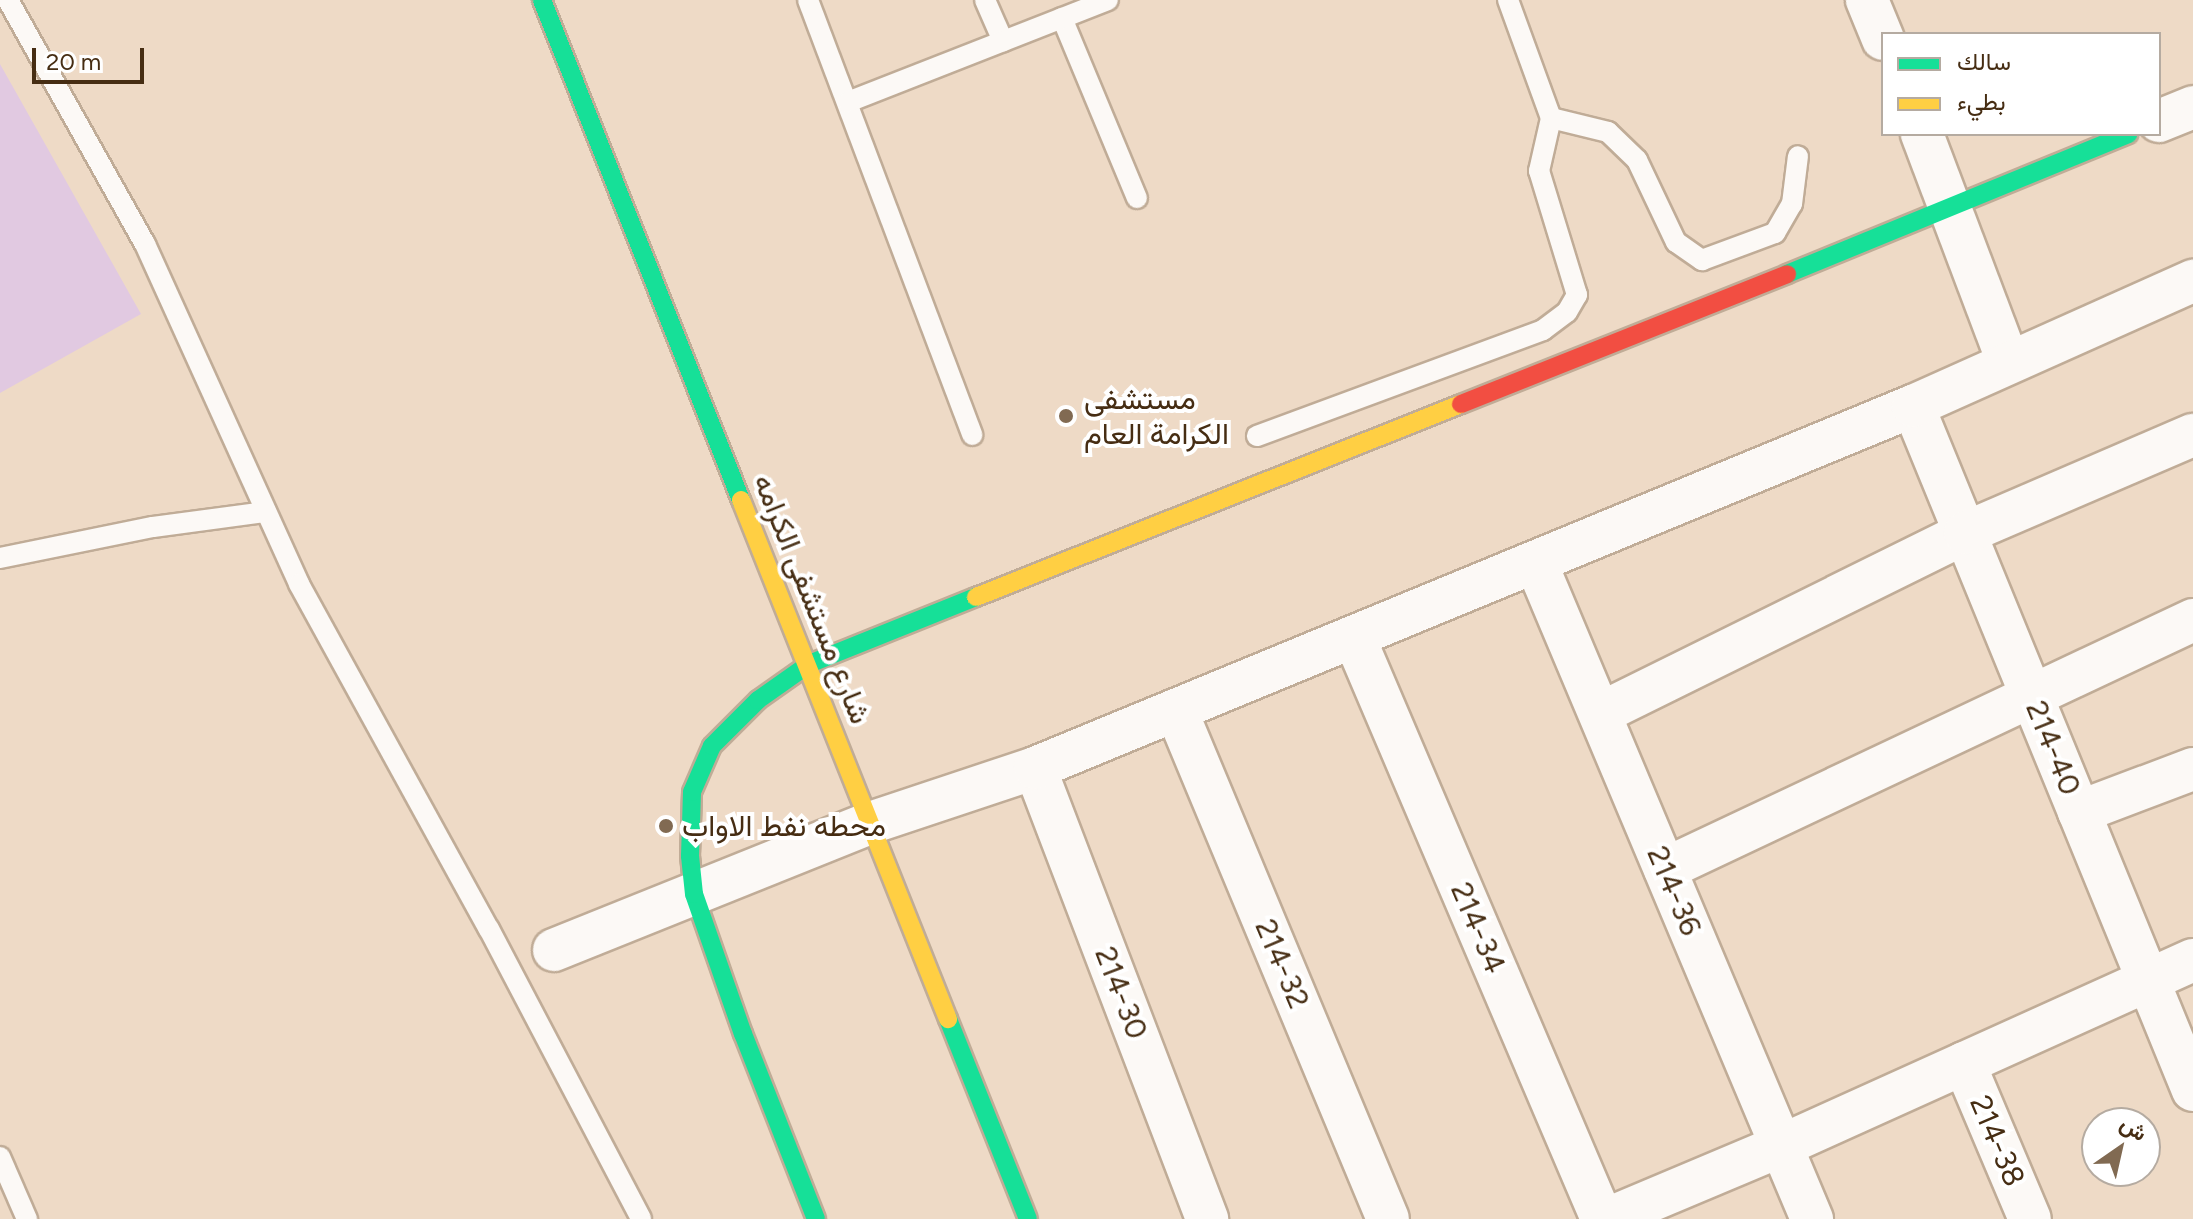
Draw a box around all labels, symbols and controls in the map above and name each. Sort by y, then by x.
scale bar [36,32,148,82]
legend [1881,32,2161,136]
text: 20 m [46,47,101,76]
text: سالك [1957,47,2011,76]
text: بطيء [1957,87,2006,116]
place label: مستشفى الكرامة العام [1084,381,1229,452]
marker: مستشفى الكرامة العام [1055,405,1077,427]
street label: شارع مستشفى الكرامه [746,469,878,729]
street label: 214-40 [2018,696,2088,800]
place label: محطه نفط الاواب [682,808,886,844]
marker: محطه نفط الاواب [657,817,675,835]
street label: 214-36 [1639,841,1709,941]
street label: 214-34 [1443,877,1513,979]
street label: 214-32 [1247,914,1317,1014]
street label: 214-30 [1087,942,1155,1044]
street label: 214-38 [1962,1090,2032,1192]
north arrow [2081,1107,2161,1187]
text: ش [2115,1110,2152,1147]

